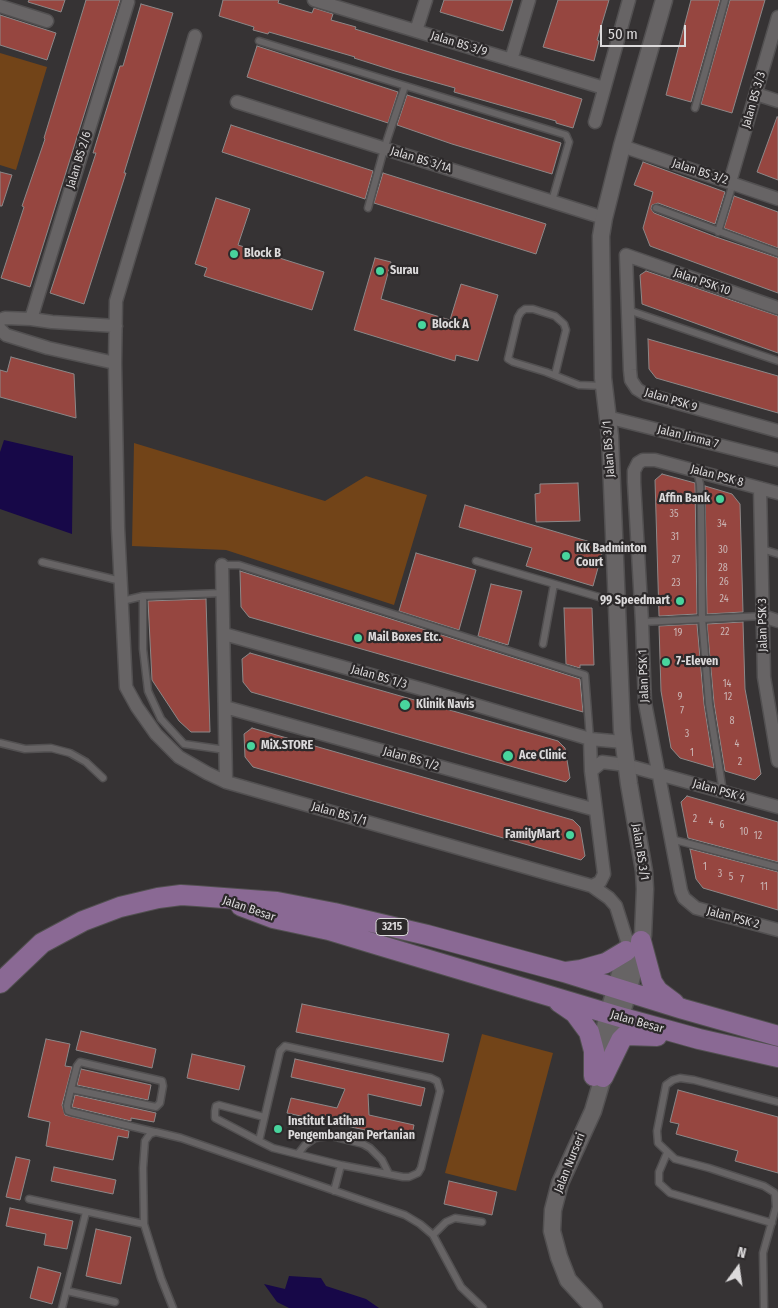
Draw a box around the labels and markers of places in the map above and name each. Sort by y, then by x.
place label: Block B [244,247,281,261]
marker: Block B [228,248,240,260]
place label: Surau [390,264,419,278]
marker: Surau [374,265,386,277]
place label: Block A [432,318,469,332]
marker: Block A [416,319,428,331]
place label: Affin Bank [659,492,710,506]
marker: Affin Bank [714,493,726,505]
place label: KK Badminton Court [576,542,647,570]
marker: KK Badminton Court [560,550,572,562]
place label: 99 Speedmart [600,594,670,608]
marker: 99 Speedmart [674,595,686,607]
place label: Mail Boxes Etc. [368,631,441,645]
marker: Mail Boxes Etc. [352,632,364,644]
place label: 7-Eleven [676,655,718,669]
marker: 7-Eleven [660,656,672,668]
marker: Klinik Navis [398,698,412,712]
place label: Klinik Navis [416,698,474,712]
place label: MiX.STORE [261,739,313,753]
marker: MiX.STORE [245,740,257,752]
marker: Ace Clinic [501,749,515,763]
place label: Ace Clinic [519,749,566,763]
place label: FamilyMart [505,828,560,842]
marker: FamilyMart [564,829,576,841]
place label: Institut Latihan Pengembangan Pertanian [288,1115,415,1143]
marker: Institut Latihan Pengembangan Pertanian [272,1123,284,1135]

